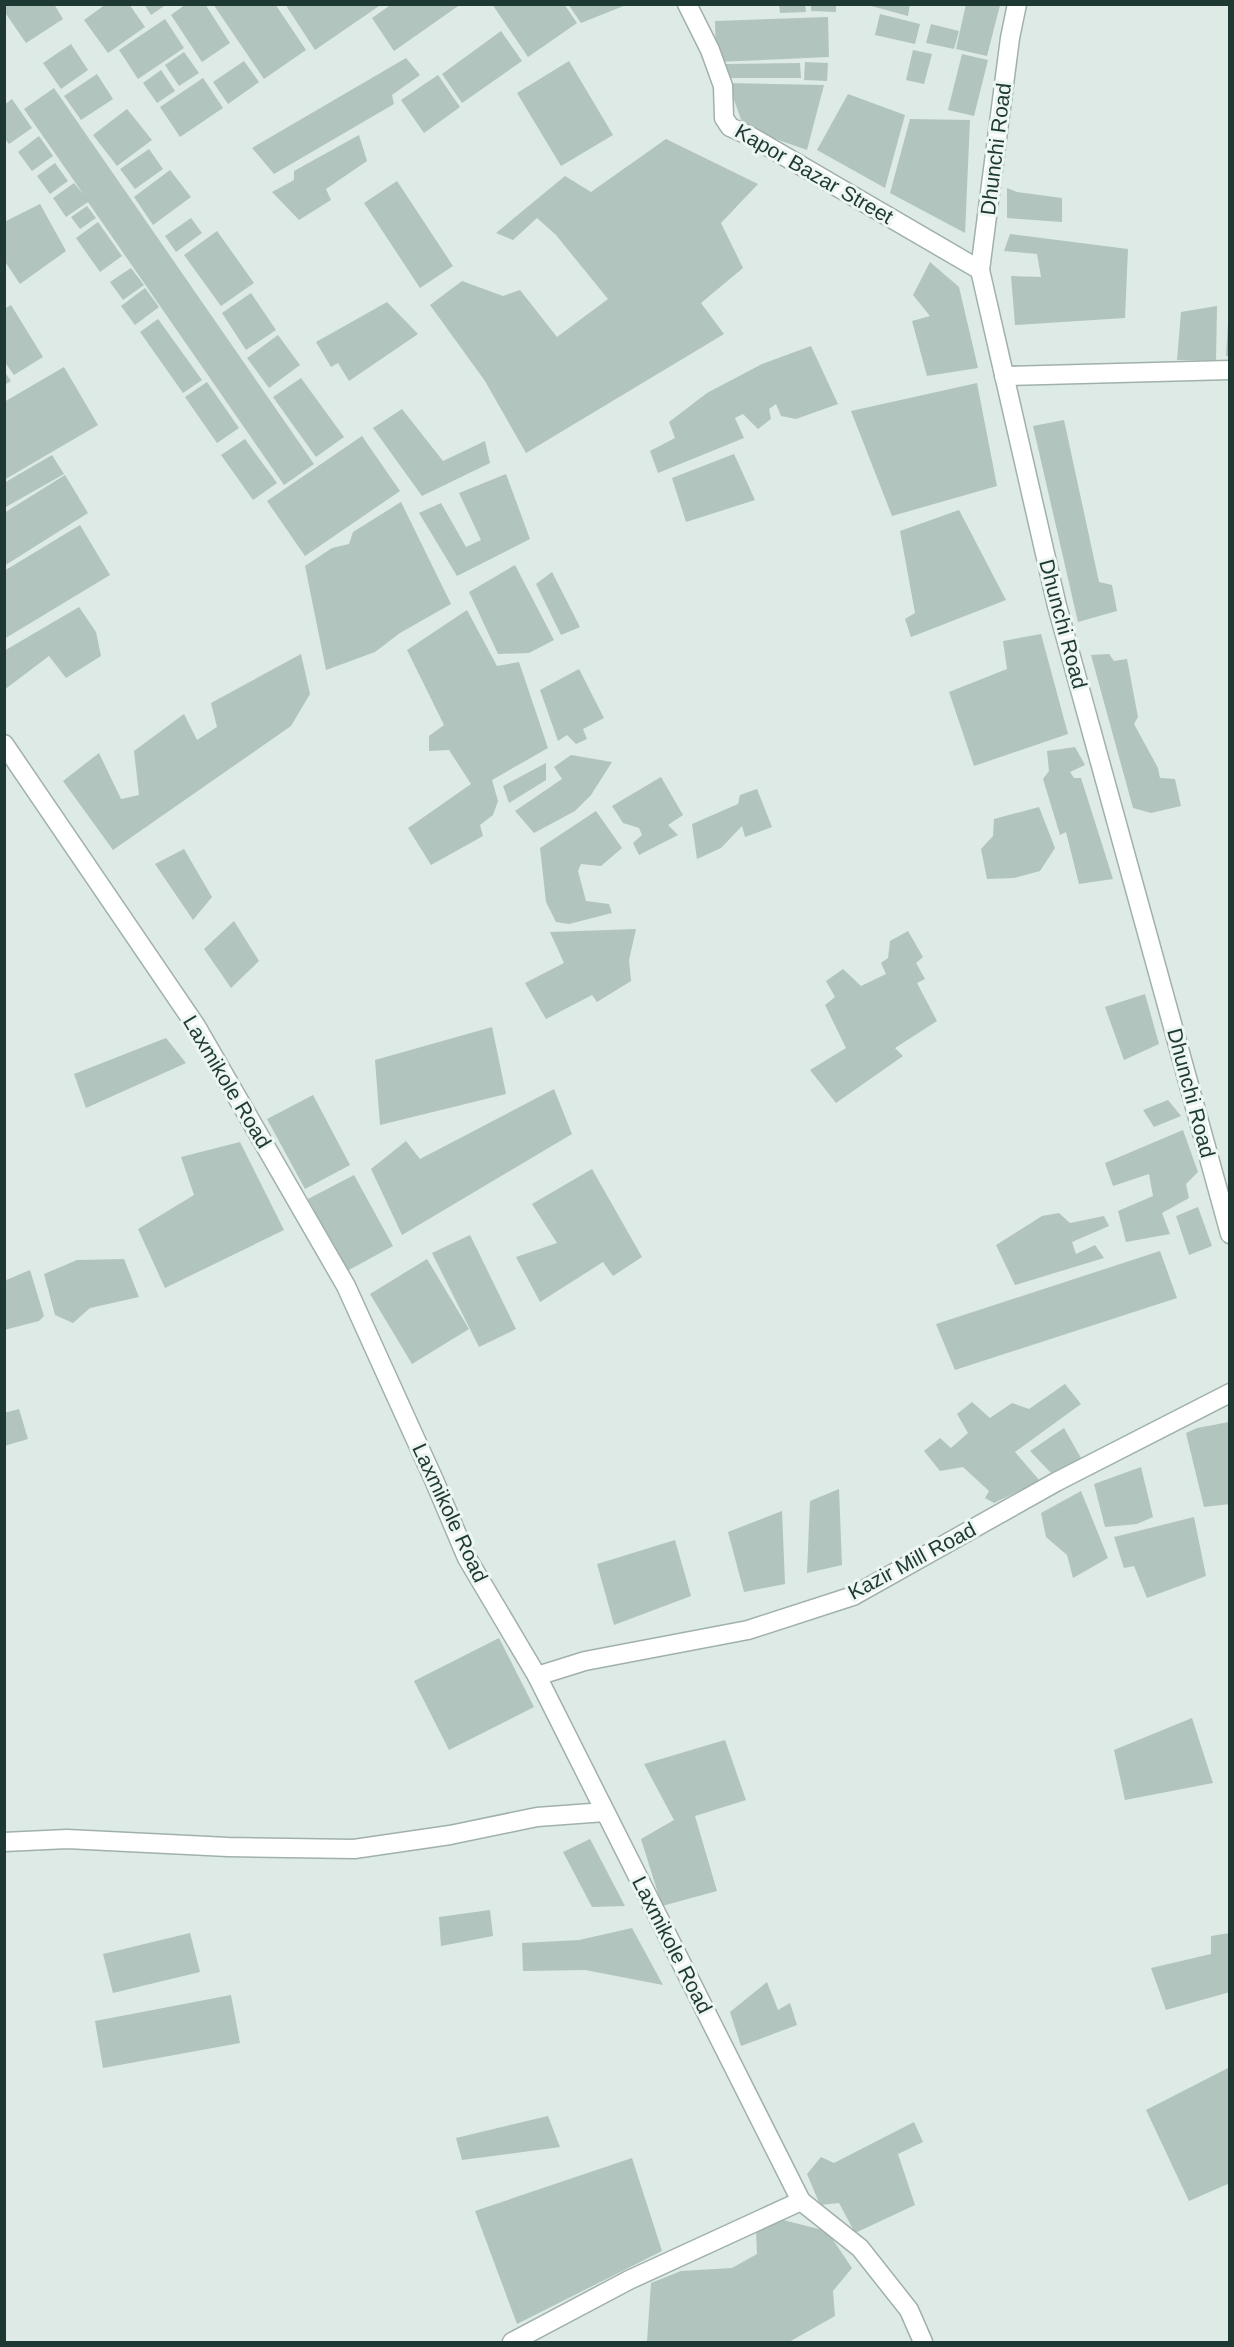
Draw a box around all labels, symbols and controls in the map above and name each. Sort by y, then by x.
street label: Dhunchi Road [976,81,1015,216]
street label: Kapor Bazar Street [731,119,897,228]
street label: Dhunchi Road [1035,557,1092,691]
street label: Laxmikole Road [179,1011,276,1152]
street label: Dhunchi Road [1163,1026,1220,1160]
street label: Laxmikole Road [408,1440,493,1586]
street label: Kazir Mill Road [844,1517,980,1604]
street label: Laxmikole Road [628,1872,717,2017]

